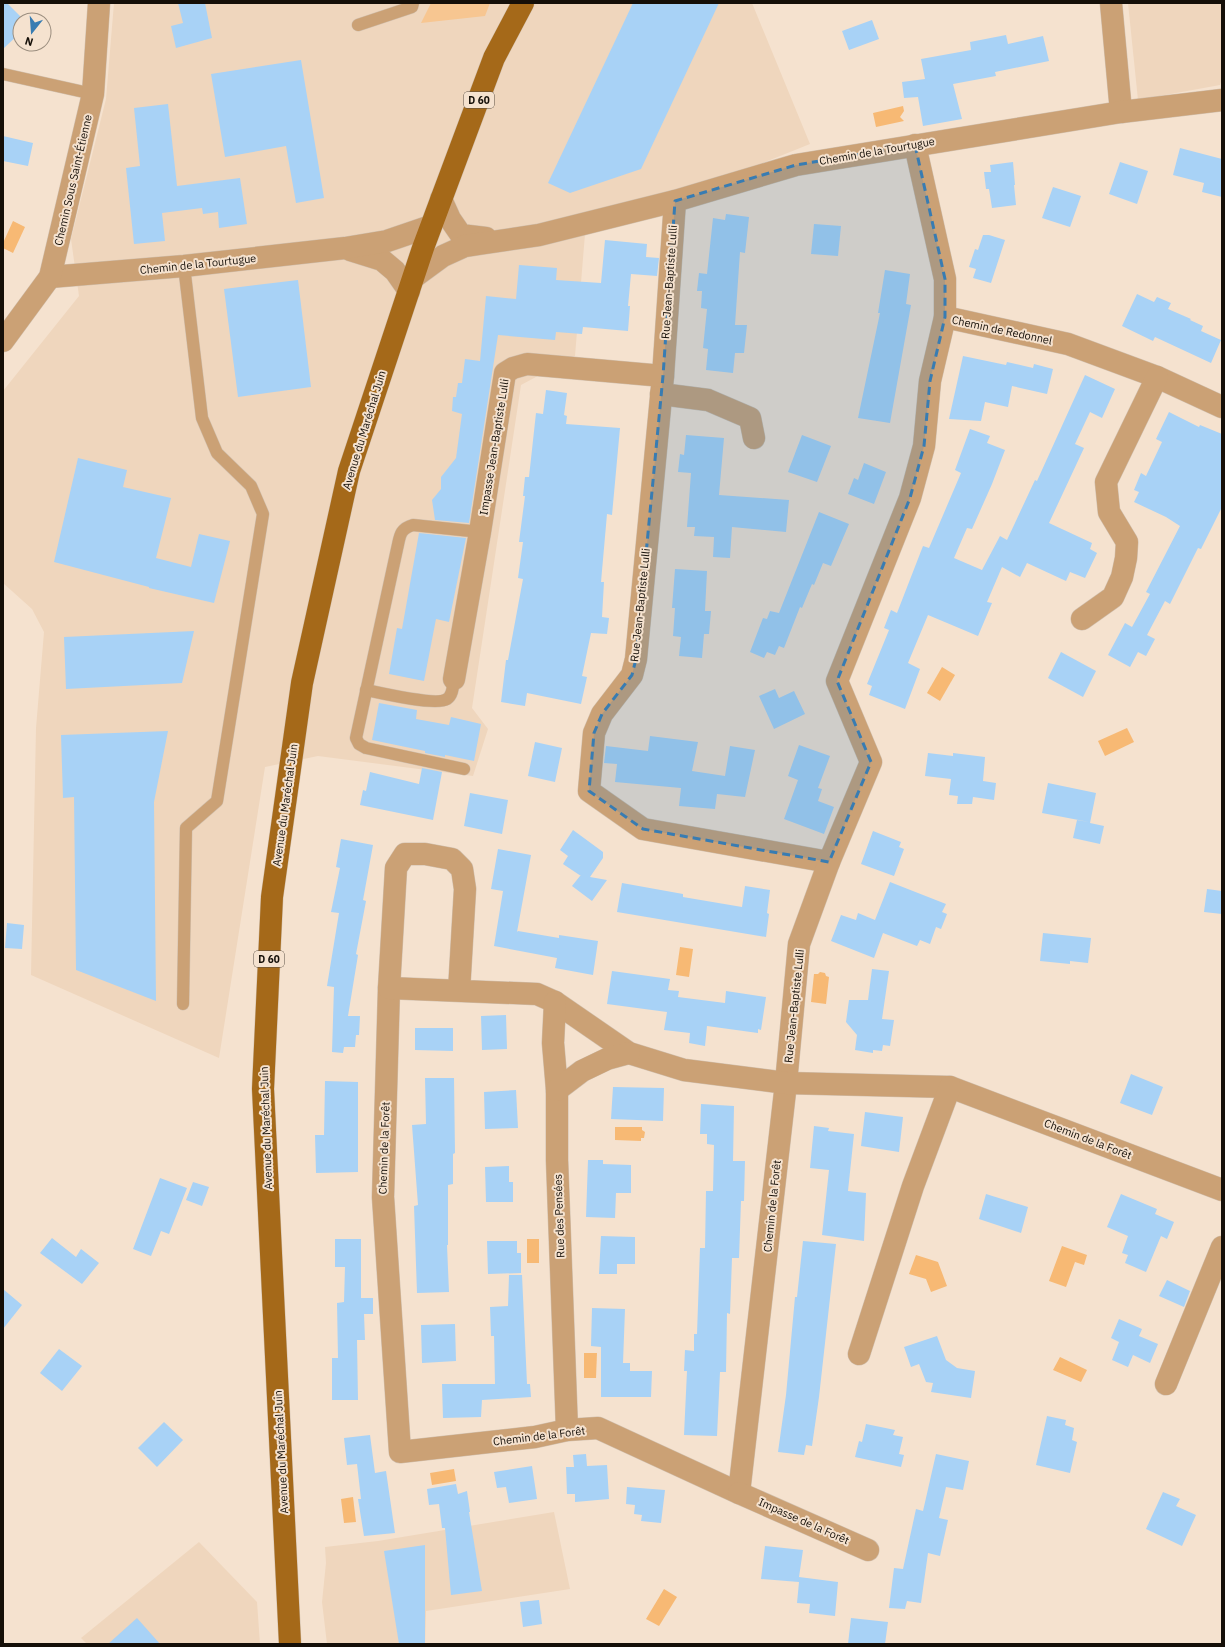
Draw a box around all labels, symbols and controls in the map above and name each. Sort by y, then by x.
north arrow [12,12,52,52]
text: N [23,34,35,49]
road number: D 60 [464,92,494,108]
street label: Chemin Sous Saint-Étienne [51,113,95,247]
street label: Chemin de la Tourtugue [818,134,936,168]
street label: Rue Jean-Baptiste Lulli [658,225,680,339]
street label: Chemin de la Tourtugue [139,251,257,277]
street label: Chemin de Redonnel [951,313,1053,347]
street label: Avenue du Maréchal Juin [339,369,389,491]
street label: Impasse Jean-Baptiste Lulli [476,378,512,516]
street label: Rue Jean-Baptiste Lulli [627,548,653,662]
street label: Avenue du Maréchal Juin [269,743,301,867]
street label: Rue Jean-Baptiste Lulli [781,949,807,1063]
road number: D 60 [254,951,284,967]
street label: Avenue du Maréchal Juin [257,1066,275,1190]
street label: Chemin de la Forêt [375,1101,393,1195]
street label: Chemin de la Forêt [1042,1116,1134,1162]
street label: Chemin de la Forêt [760,1159,784,1253]
street label: Rue des Pensées [551,1174,567,1258]
street label: Avenue du Maréchal Juin [271,1390,291,1514]
street label: Chemin de la Forêt [492,1423,586,1449]
street label: Impasse de la Forêt [756,1495,852,1547]

